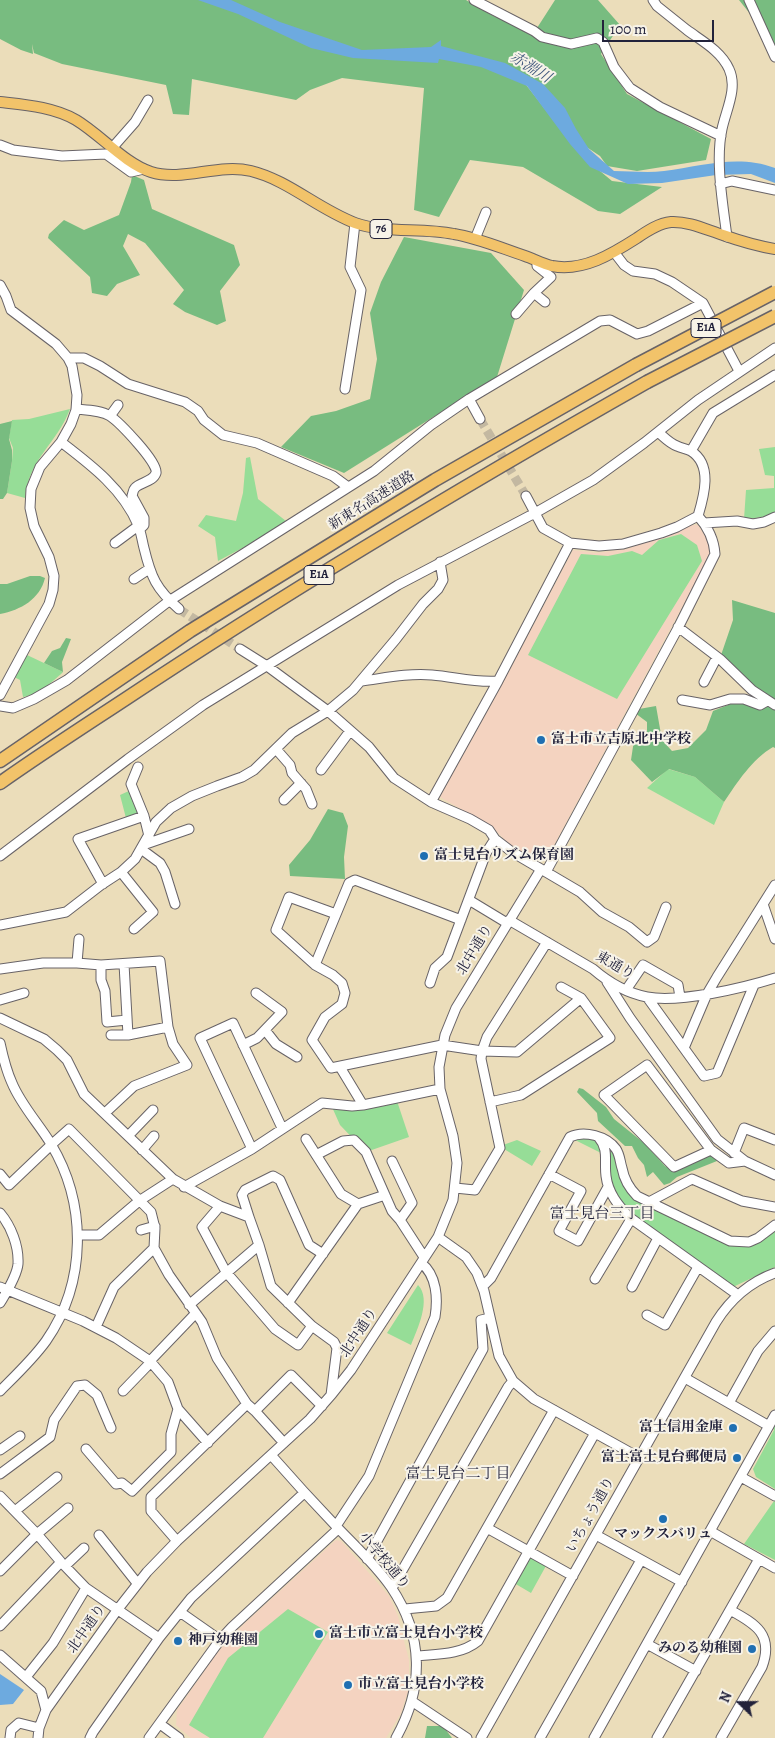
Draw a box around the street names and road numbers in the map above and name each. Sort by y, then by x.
road number: 76 [370,220,392,238]
road number: E1A [691,318,721,338]
street label: 新東名高速道路 [326,468,418,534]
road number: E1A [304,566,334,584]
street label: 北中通り [453,922,497,978]
street label: 東通り [593,948,637,984]
street label: 北中通り [337,1305,381,1361]
street label: いちょう通り [563,1474,619,1556]
street label: 小学校通り [355,1529,413,1593]
street label: 北中通り [64,1601,110,1657]

